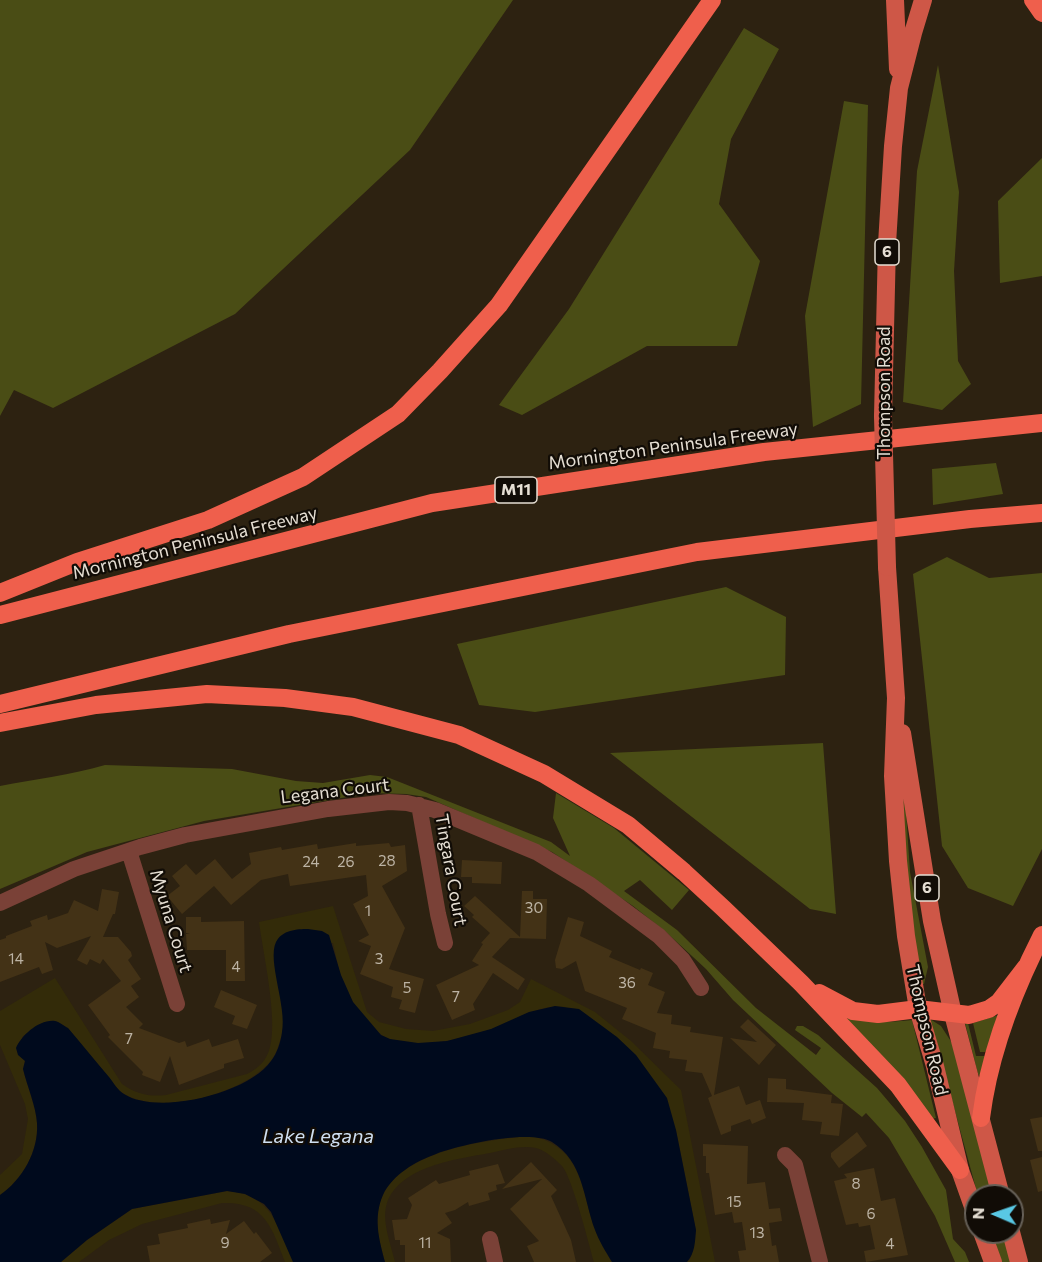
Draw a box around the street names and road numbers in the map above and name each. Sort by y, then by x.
road number: 6 [875,239,899,265]
street label: Thompson Road [873,326,895,460]
street label: Mornington Peninsula Freeway [547,418,799,474]
road number: M11 [495,477,537,503]
street label: Mornington Peninsula Freeway [70,502,320,584]
street label: Legana Court [279,774,391,808]
street label: Tingara Court [431,812,471,928]
street label: Myuna Court [145,867,197,975]
road number: 6 [915,875,939,901]
street label: Thompson Road [901,963,953,1097]

